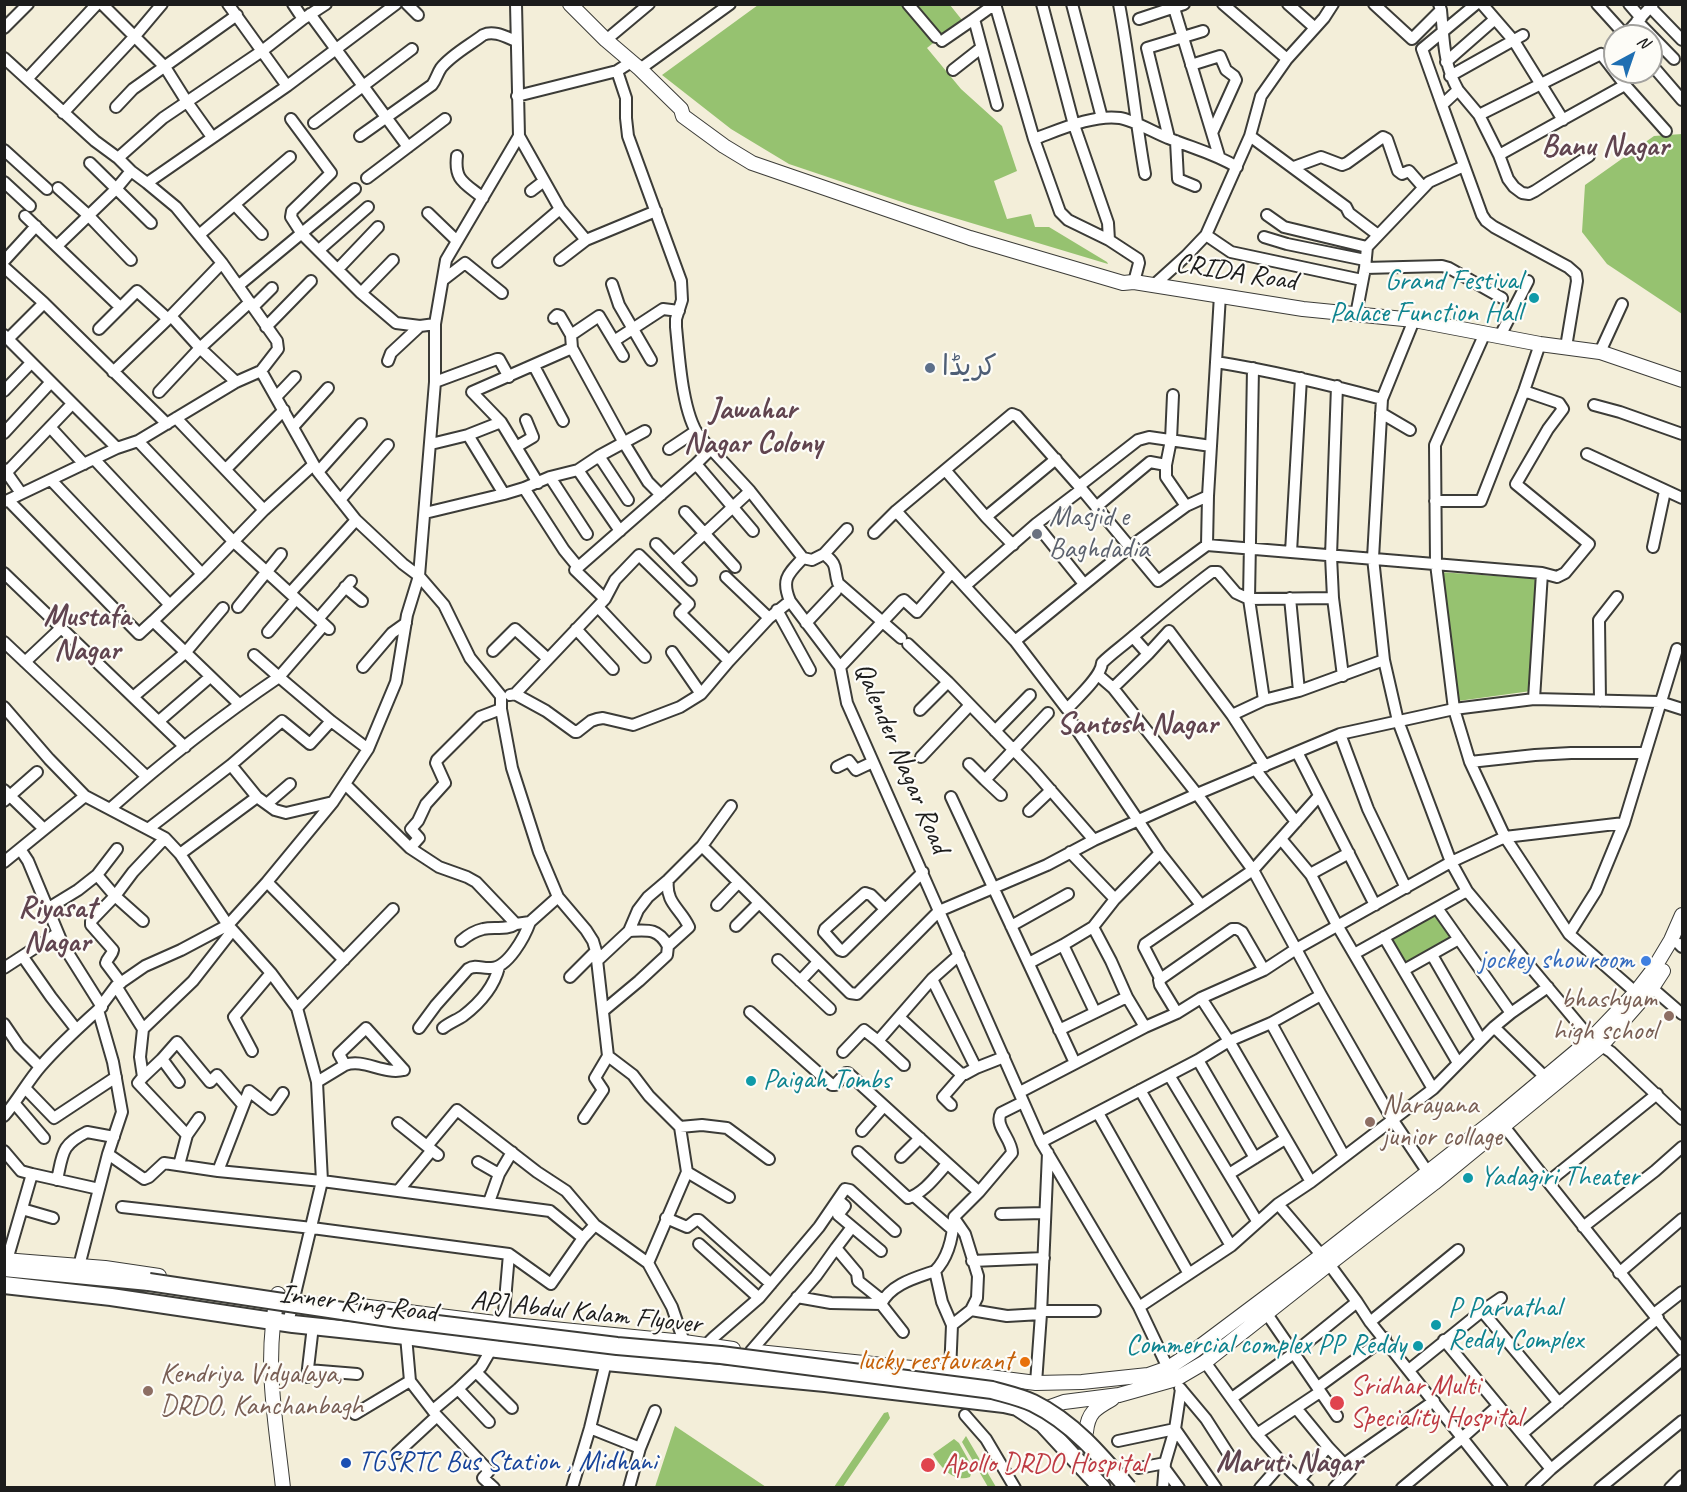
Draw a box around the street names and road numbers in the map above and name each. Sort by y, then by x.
street label: CRIDA Road [1173,247,1299,299]
street label: Qalender Nagar Road [846,658,956,858]
street label: Inner Ring Road [277,1278,439,1330]
street label: APJ Abdul Kalam Flyover [469,1284,703,1342]

